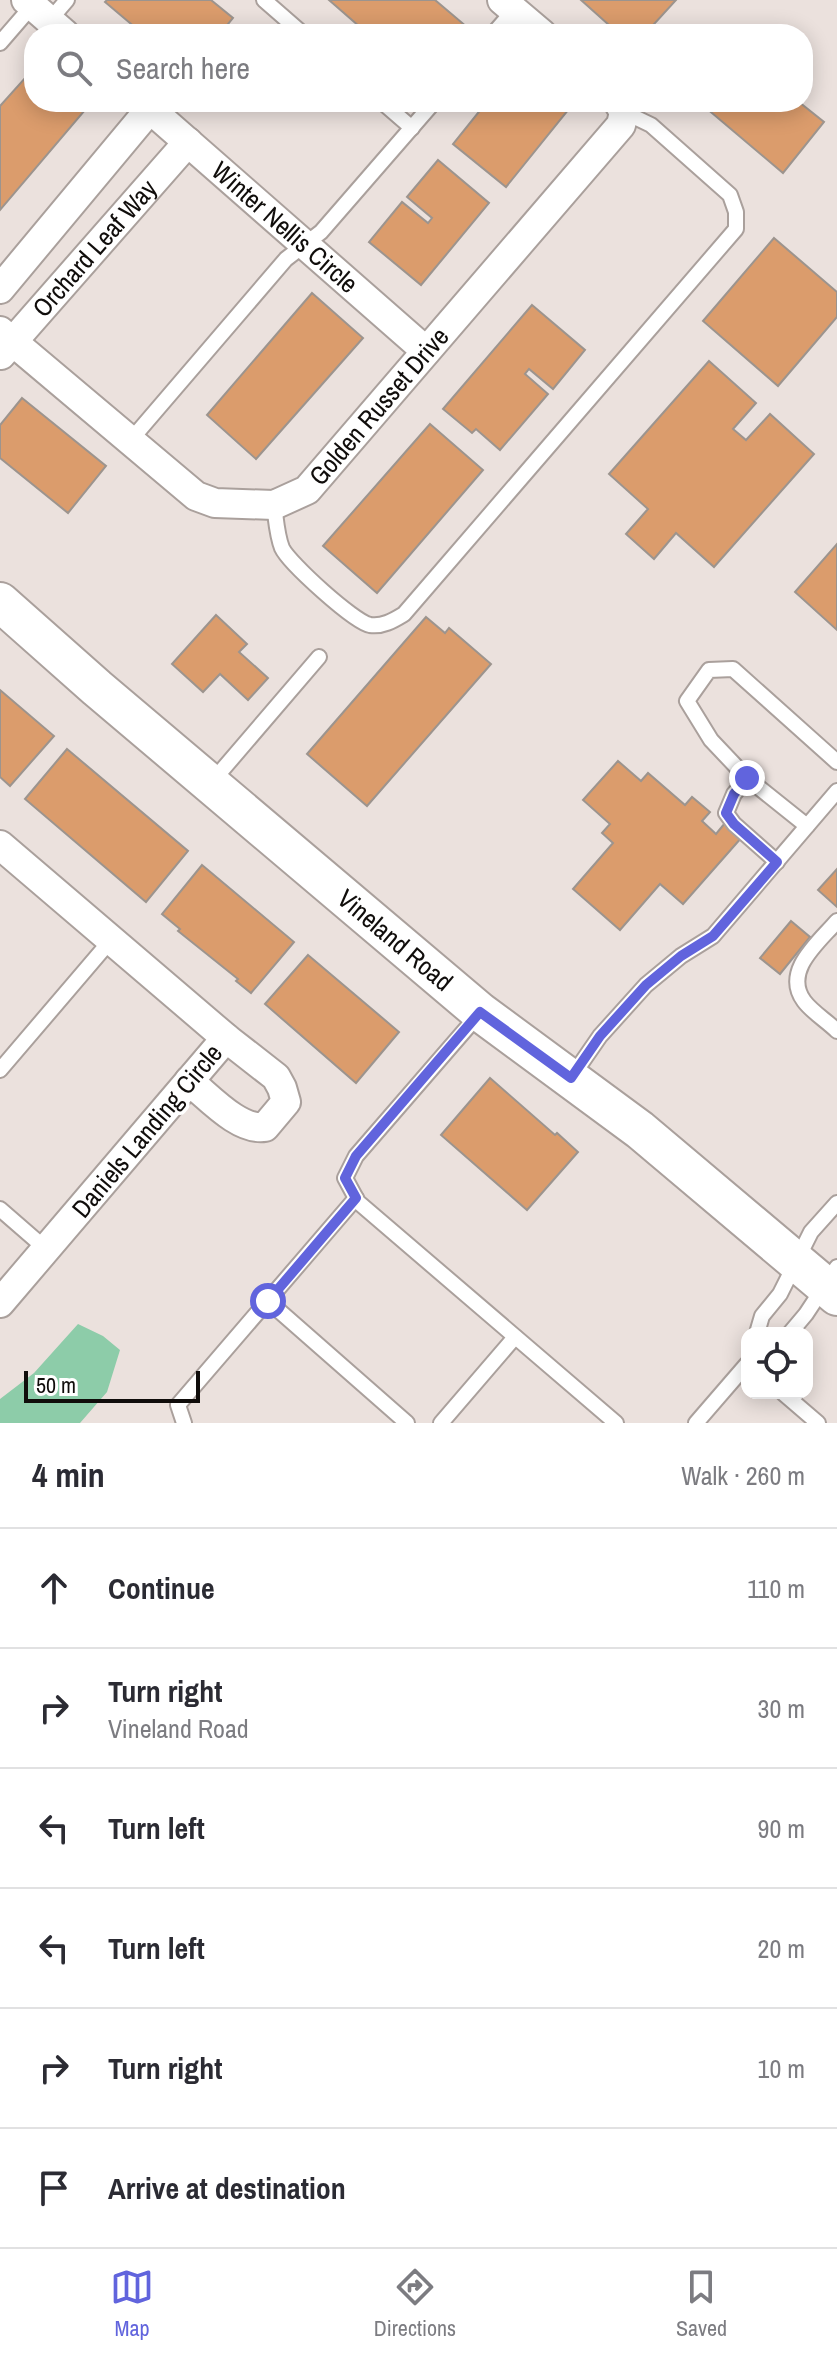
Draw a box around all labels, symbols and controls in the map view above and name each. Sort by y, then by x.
search box [24,24,813,112]
icon: search [52,46,96,90]
text: Search here [116,48,250,88]
street label: Winter Nellis Circle [205,153,366,301]
street label: Orchard Leaf Way [24,171,165,324]
street label: Golden Russet Drive [301,320,456,493]
route end [729,760,765,796]
street label: Vineland Road [330,881,460,999]
street label: Daniels Landing Circle [64,1036,230,1225]
route start [250,1283,286,1319]
map controls [741,1327,813,1399]
button: locate [741,1327,813,1399]
scale bar [24,1367,200,1403]
text: 50 m [36,1370,76,1400]
text: 4 min [32,1452,105,1498]
text: Walk · 260 m [681,1458,805,1493]
icon: ahead [32,1566,76,1610]
text: Continue [108,1568,215,1608]
text: 110 m [747,1571,805,1606]
text: Turn right [108,1671,222,1711]
icon: right [32,1686,76,1730]
text: 30 m [758,1691,805,1726]
text: Vineland Road [108,1711,249,1746]
icon: left [32,1806,76,1850]
text: Turn left [108,1808,205,1848]
text: 90 m [758,1811,805,1846]
icon: left [32,1926,76,1970]
text: Turn left [108,1928,205,1968]
text: 20 m [758,1931,805,1966]
icon: right [32,2046,76,2090]
text: Turn right [108,2048,222,2088]
text: 10 m [758,2051,805,2086]
icon: arrive [32,2166,76,2210]
text: Arrive at destination [108,2168,346,2208]
tab: Map [110,2265,154,2343]
tab: Directions [374,2265,456,2343]
tab: Saved [676,2265,727,2343]

